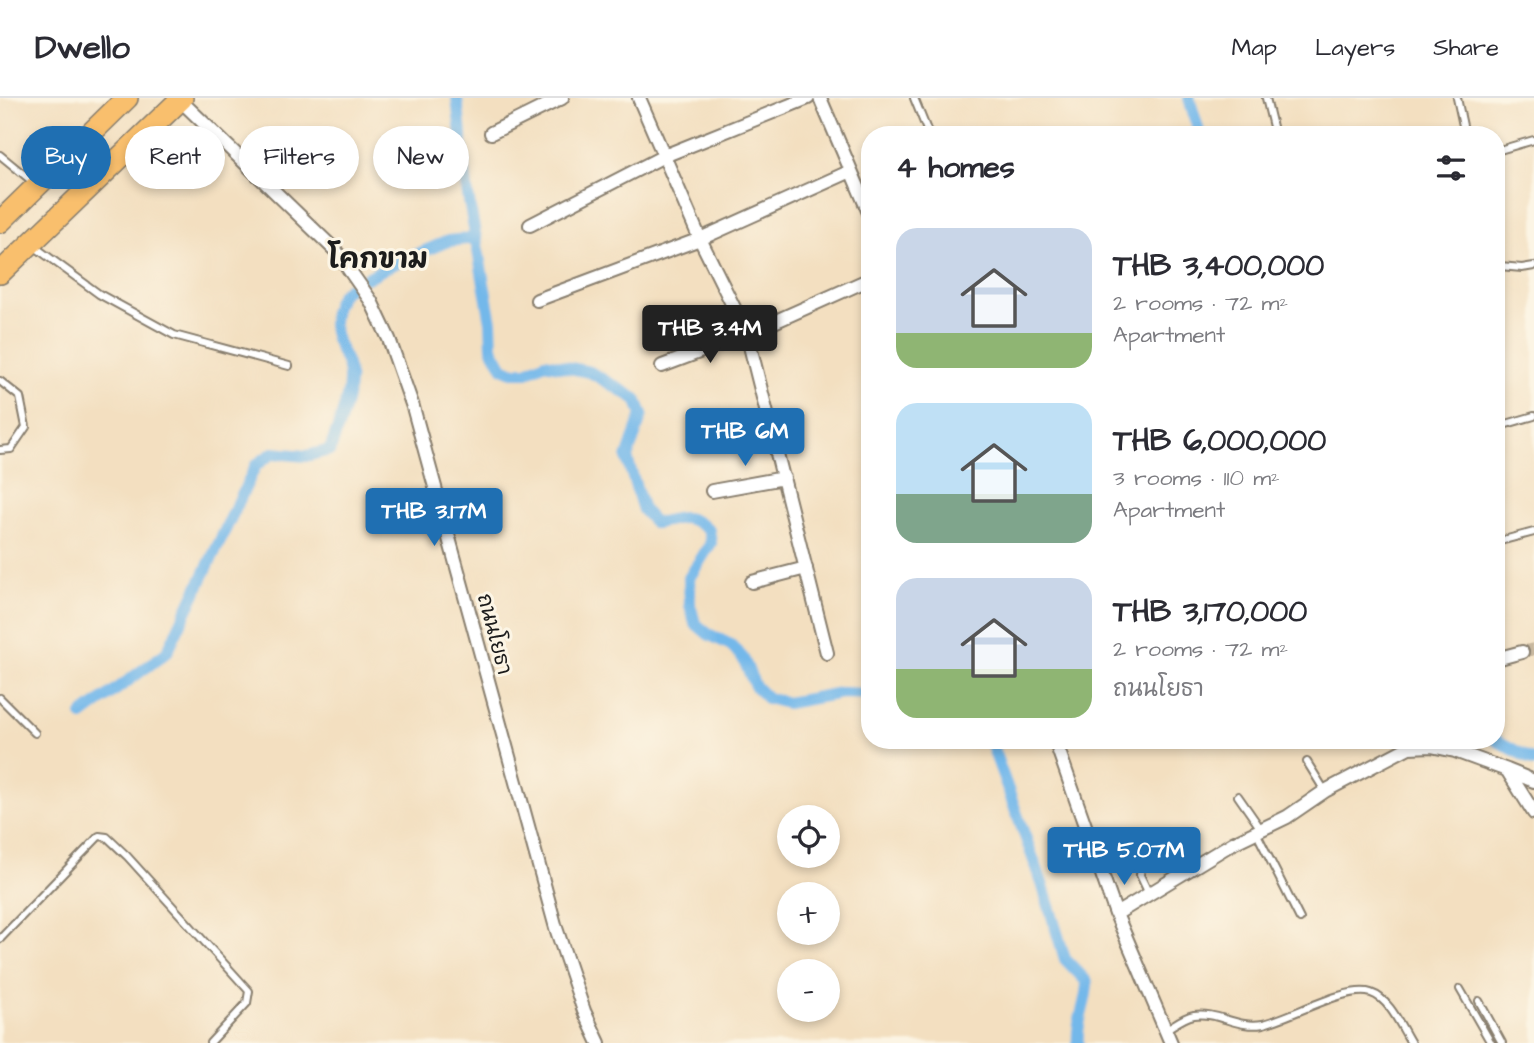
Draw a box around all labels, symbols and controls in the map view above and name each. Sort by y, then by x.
text: Dwello [35,25,130,71]
text: Map [1232,31,1277,65]
text: Layers [1315,31,1395,65]
text: Share [1433,31,1499,65]
chip: Buy [21,126,111,189]
chip: Rent [125,126,225,189]
chip: Filters [239,126,359,189]
chip: New [373,126,469,189]
text: 4 homes [896,147,1015,189]
icon: filters [1432,149,1470,187]
district label: โคกขาม [327,240,428,279]
text: THB 3,400,000 [1113,245,1324,287]
icon: home [952,256,1036,340]
text: 2 rooms · 72 m² [1113,287,1288,319]
pin: THB 3.4M [638,306,782,365]
text: THB 3.4M [658,312,762,344]
text: Apartment [1113,319,1225,351]
pin: THB 6M [688,408,802,468]
text: THB 6M [701,415,789,447]
text: THB 6,000,000 [1113,420,1326,462]
icon: home [952,431,1036,515]
text: 3 rooms · 110 m² [1113,462,1280,494]
pin: THB 3.17M [354,489,514,548]
text: Apartment [1113,494,1225,526]
text: THB 3.17M [382,495,486,527]
street label: ถนนโยธา [470,590,519,678]
text: THB 3,170,000 [1113,591,1307,633]
icon: home [952,606,1036,690]
text: 2 rooms · 72 m² [1113,633,1288,665]
text: ถนนโยธา [1113,673,1204,705]
map controls [777,805,840,1022]
button: locate [777,805,840,868]
pin: THB 5.07M [1044,828,1204,887]
text: THB 5.07M [1063,834,1185,866]
button: + [777,882,840,945]
button: − [777,959,840,1022]

